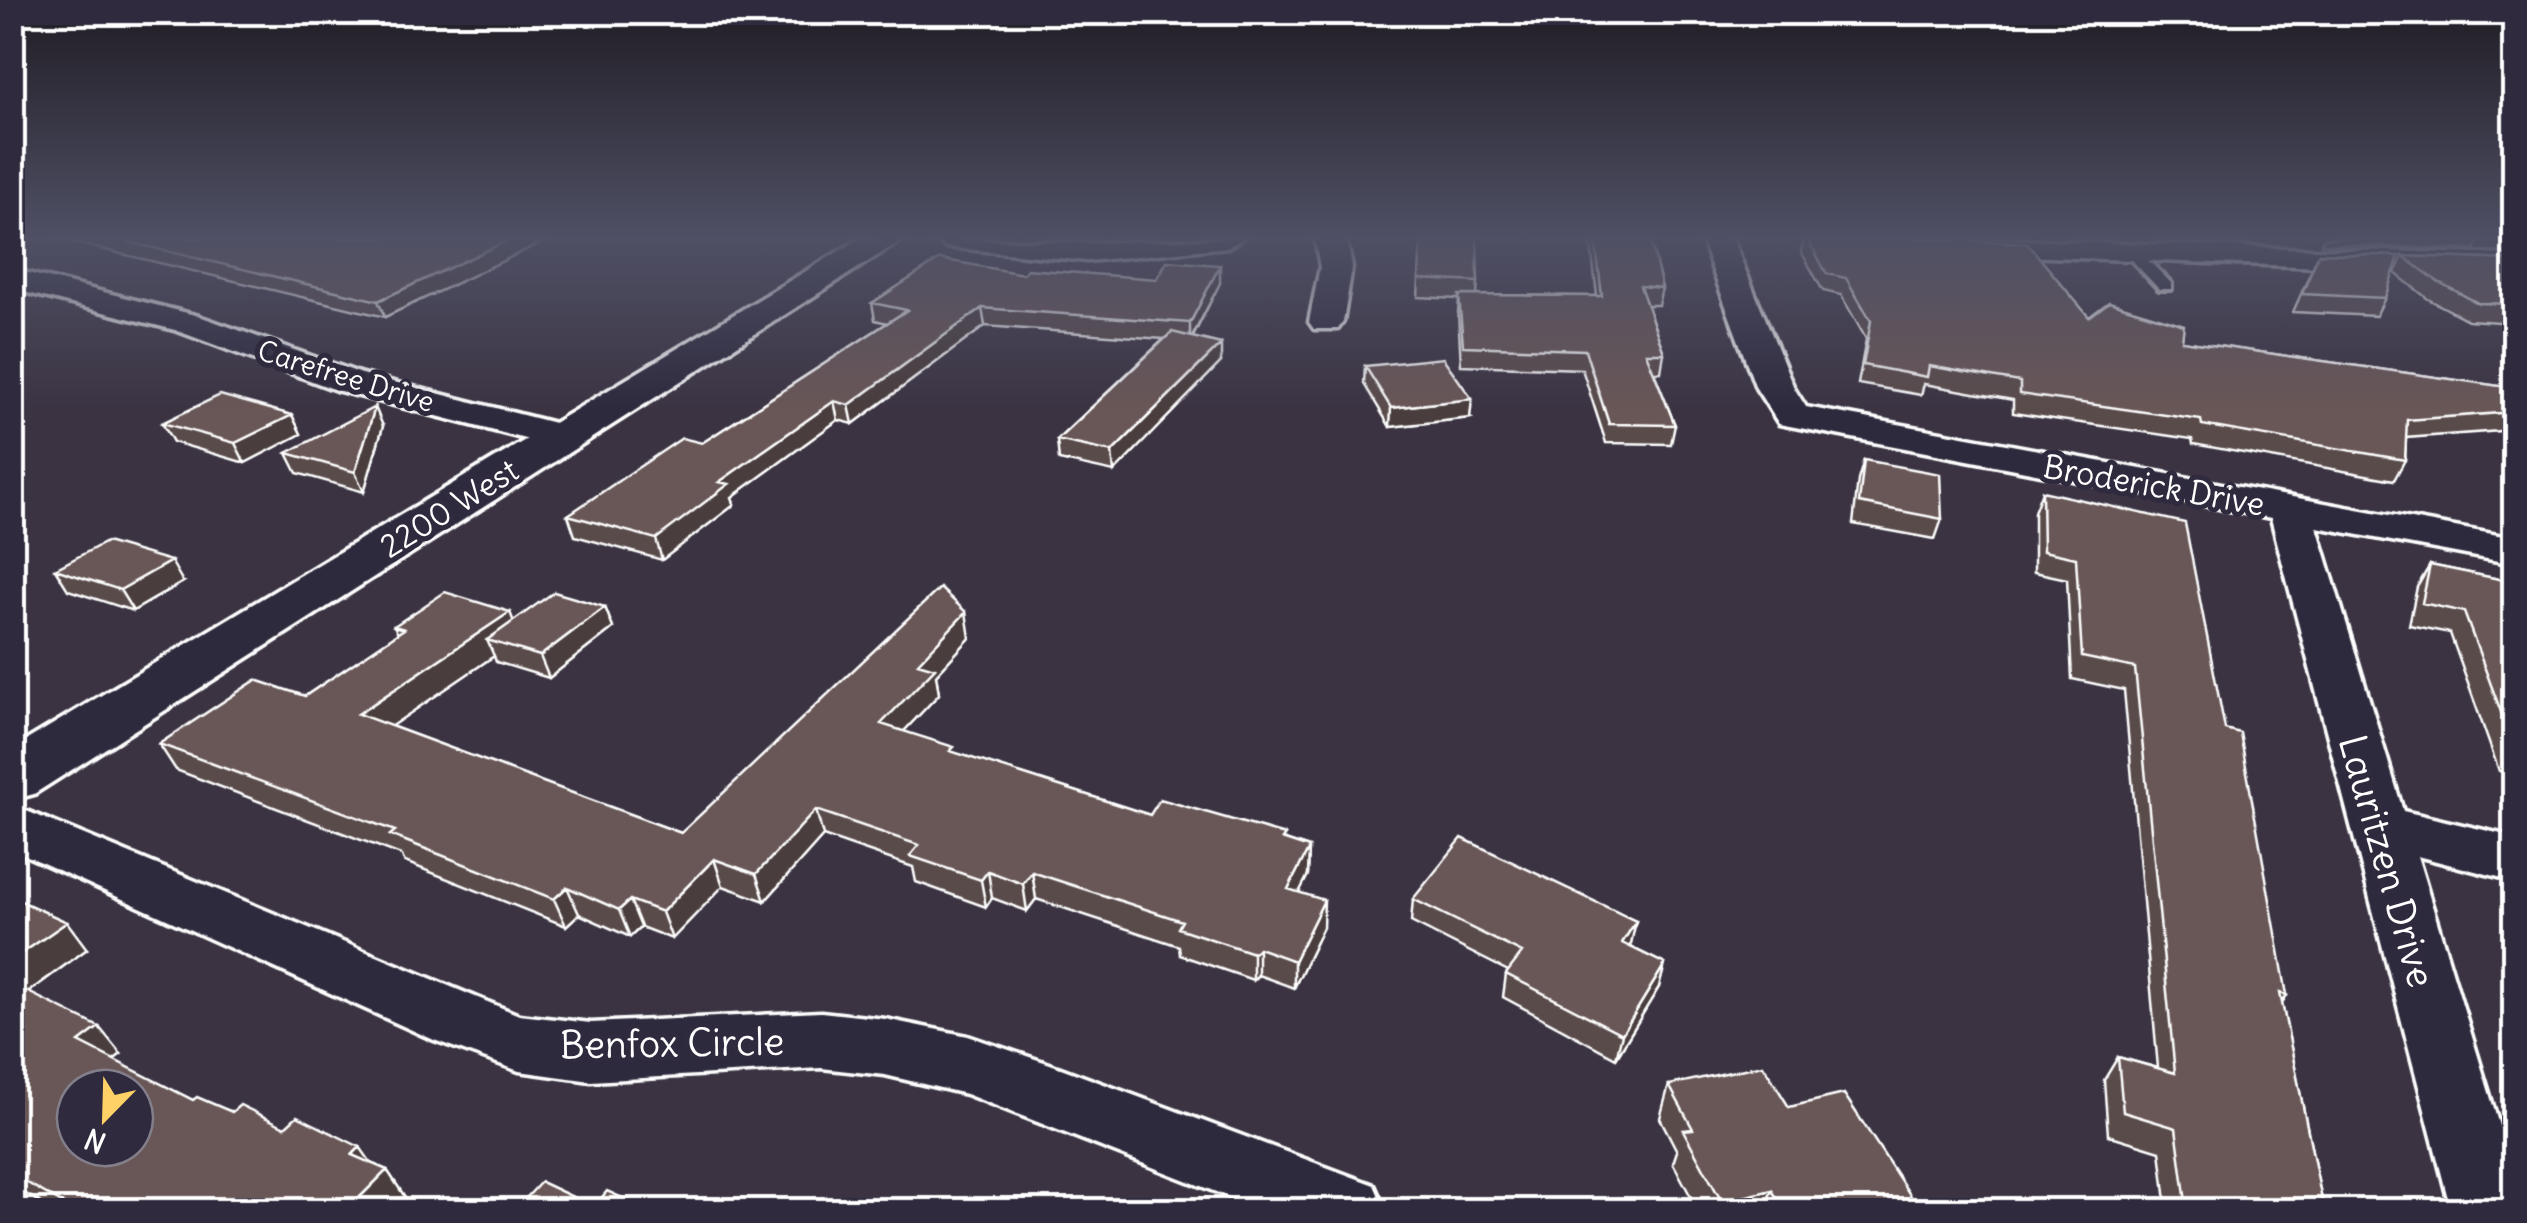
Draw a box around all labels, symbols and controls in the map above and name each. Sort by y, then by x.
street label: Carefree Drive [253,332,439,420]
street label: Broderick Drive [2040,445,2268,525]
street label: 2200 West [372,449,526,567]
street label: Lauritzen Drive [2329,730,2445,992]
street label: Benfox Circle [559,1018,785,1068]
north arrow [55,1068,155,1168]
text: N [79,1121,111,1161]

